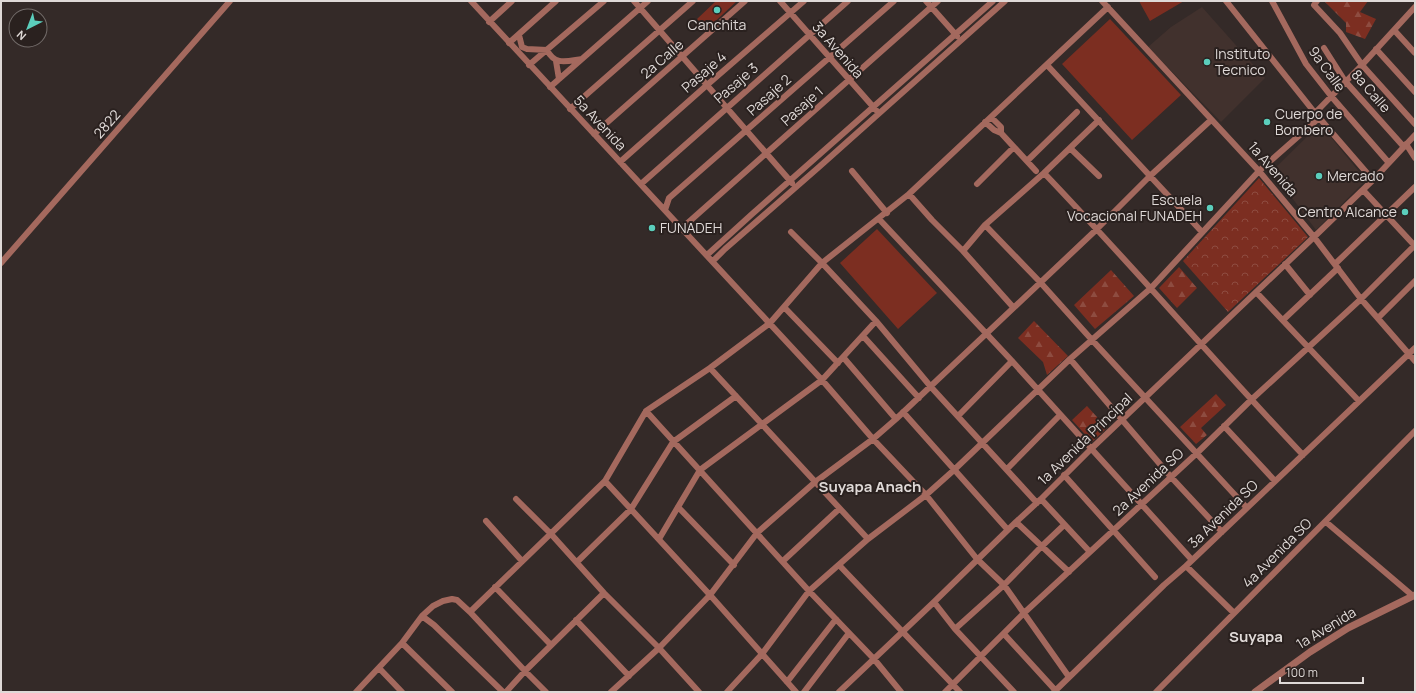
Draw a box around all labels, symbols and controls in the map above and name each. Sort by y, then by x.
marker: Canchita [712,5,722,15]
north arrow [8,8,48,48]
place label: Canchita [688,15,746,34]
street label: 3a Avenida [809,17,868,82]
text: N [13,28,29,44]
street label: 2a Calle [636,35,687,83]
street label: 9a Calle [1305,42,1350,95]
place label: Instituto Tecnico [1215,44,1270,79]
street label: Pasaje 4 [677,47,730,96]
marker: Instituto Tecnico [1202,57,1212,67]
street label: Pasaje 3 [709,58,762,107]
street label: 8a Calle [1347,65,1395,116]
street label: Pasaje 2 [742,70,795,120]
street label: Pasaje 1 [776,82,827,130]
street label: 5a Avenida [570,91,631,155]
place label: Cuerpo de Bombero [1275,104,1342,139]
street label: 2822 [89,105,124,142]
marker: Cuerpo de Bombero [1262,117,1272,127]
street label: 1a Avenida [1244,137,1302,200]
place label: Mercado [1327,166,1384,185]
marker: Mercado [1314,171,1324,181]
place label: Escuela Vocacional FUNADEH [1067,190,1202,225]
place label: Centro Alcance [1297,202,1397,221]
marker: Escuela Vocacional FUNADEH [1205,203,1215,213]
marker: Centro Alcance [1400,207,1410,217]
place label: FUNADEH [660,218,722,237]
marker: FUNADEH [647,223,657,233]
street label: 1a Avenida Principal [1033,388,1136,489]
street label: 2a Avenida SO [1108,444,1187,520]
street label: 3a Avenida SO [1183,475,1262,552]
district label: Suyapa Anach [819,476,921,497]
street label: 4a Avenida SO [1238,514,1316,592]
street label: 1a Avenida [1292,602,1359,653]
district label: Suyapa [1229,626,1283,647]
scale bar [1280,659,1363,685]
text: 100 m [1286,664,1318,681]

